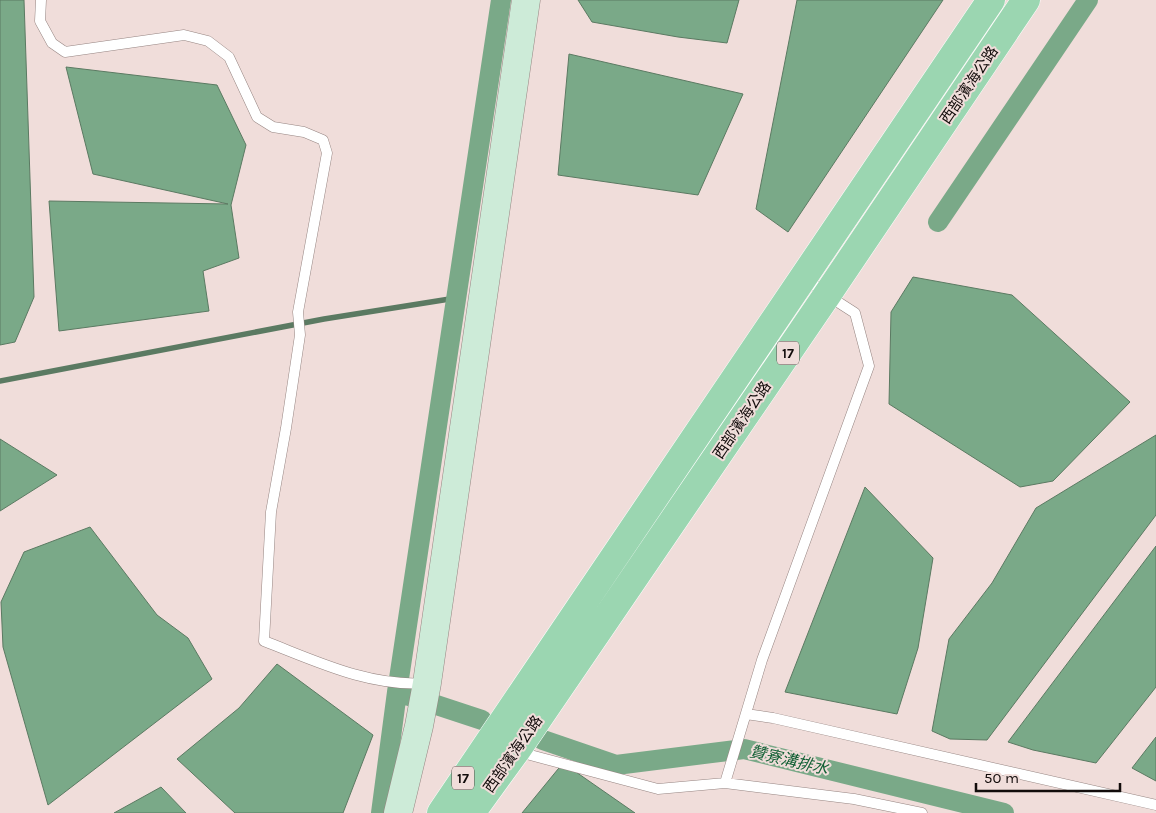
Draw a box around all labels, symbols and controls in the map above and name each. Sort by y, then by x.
street label: 西部濱海公路 [936,43,1002,127]
road number: 17 [777,342,799,364]
street label: 西部濱海公路 [709,378,775,462]
street label: 西部濱海公路 [480,712,546,796]
water label: 贊寮溝排水 [748,742,831,778]
scale bar [976,760,1120,792]
road number: 17 [452,766,474,790]
text: 50 m [984,769,1019,787]

